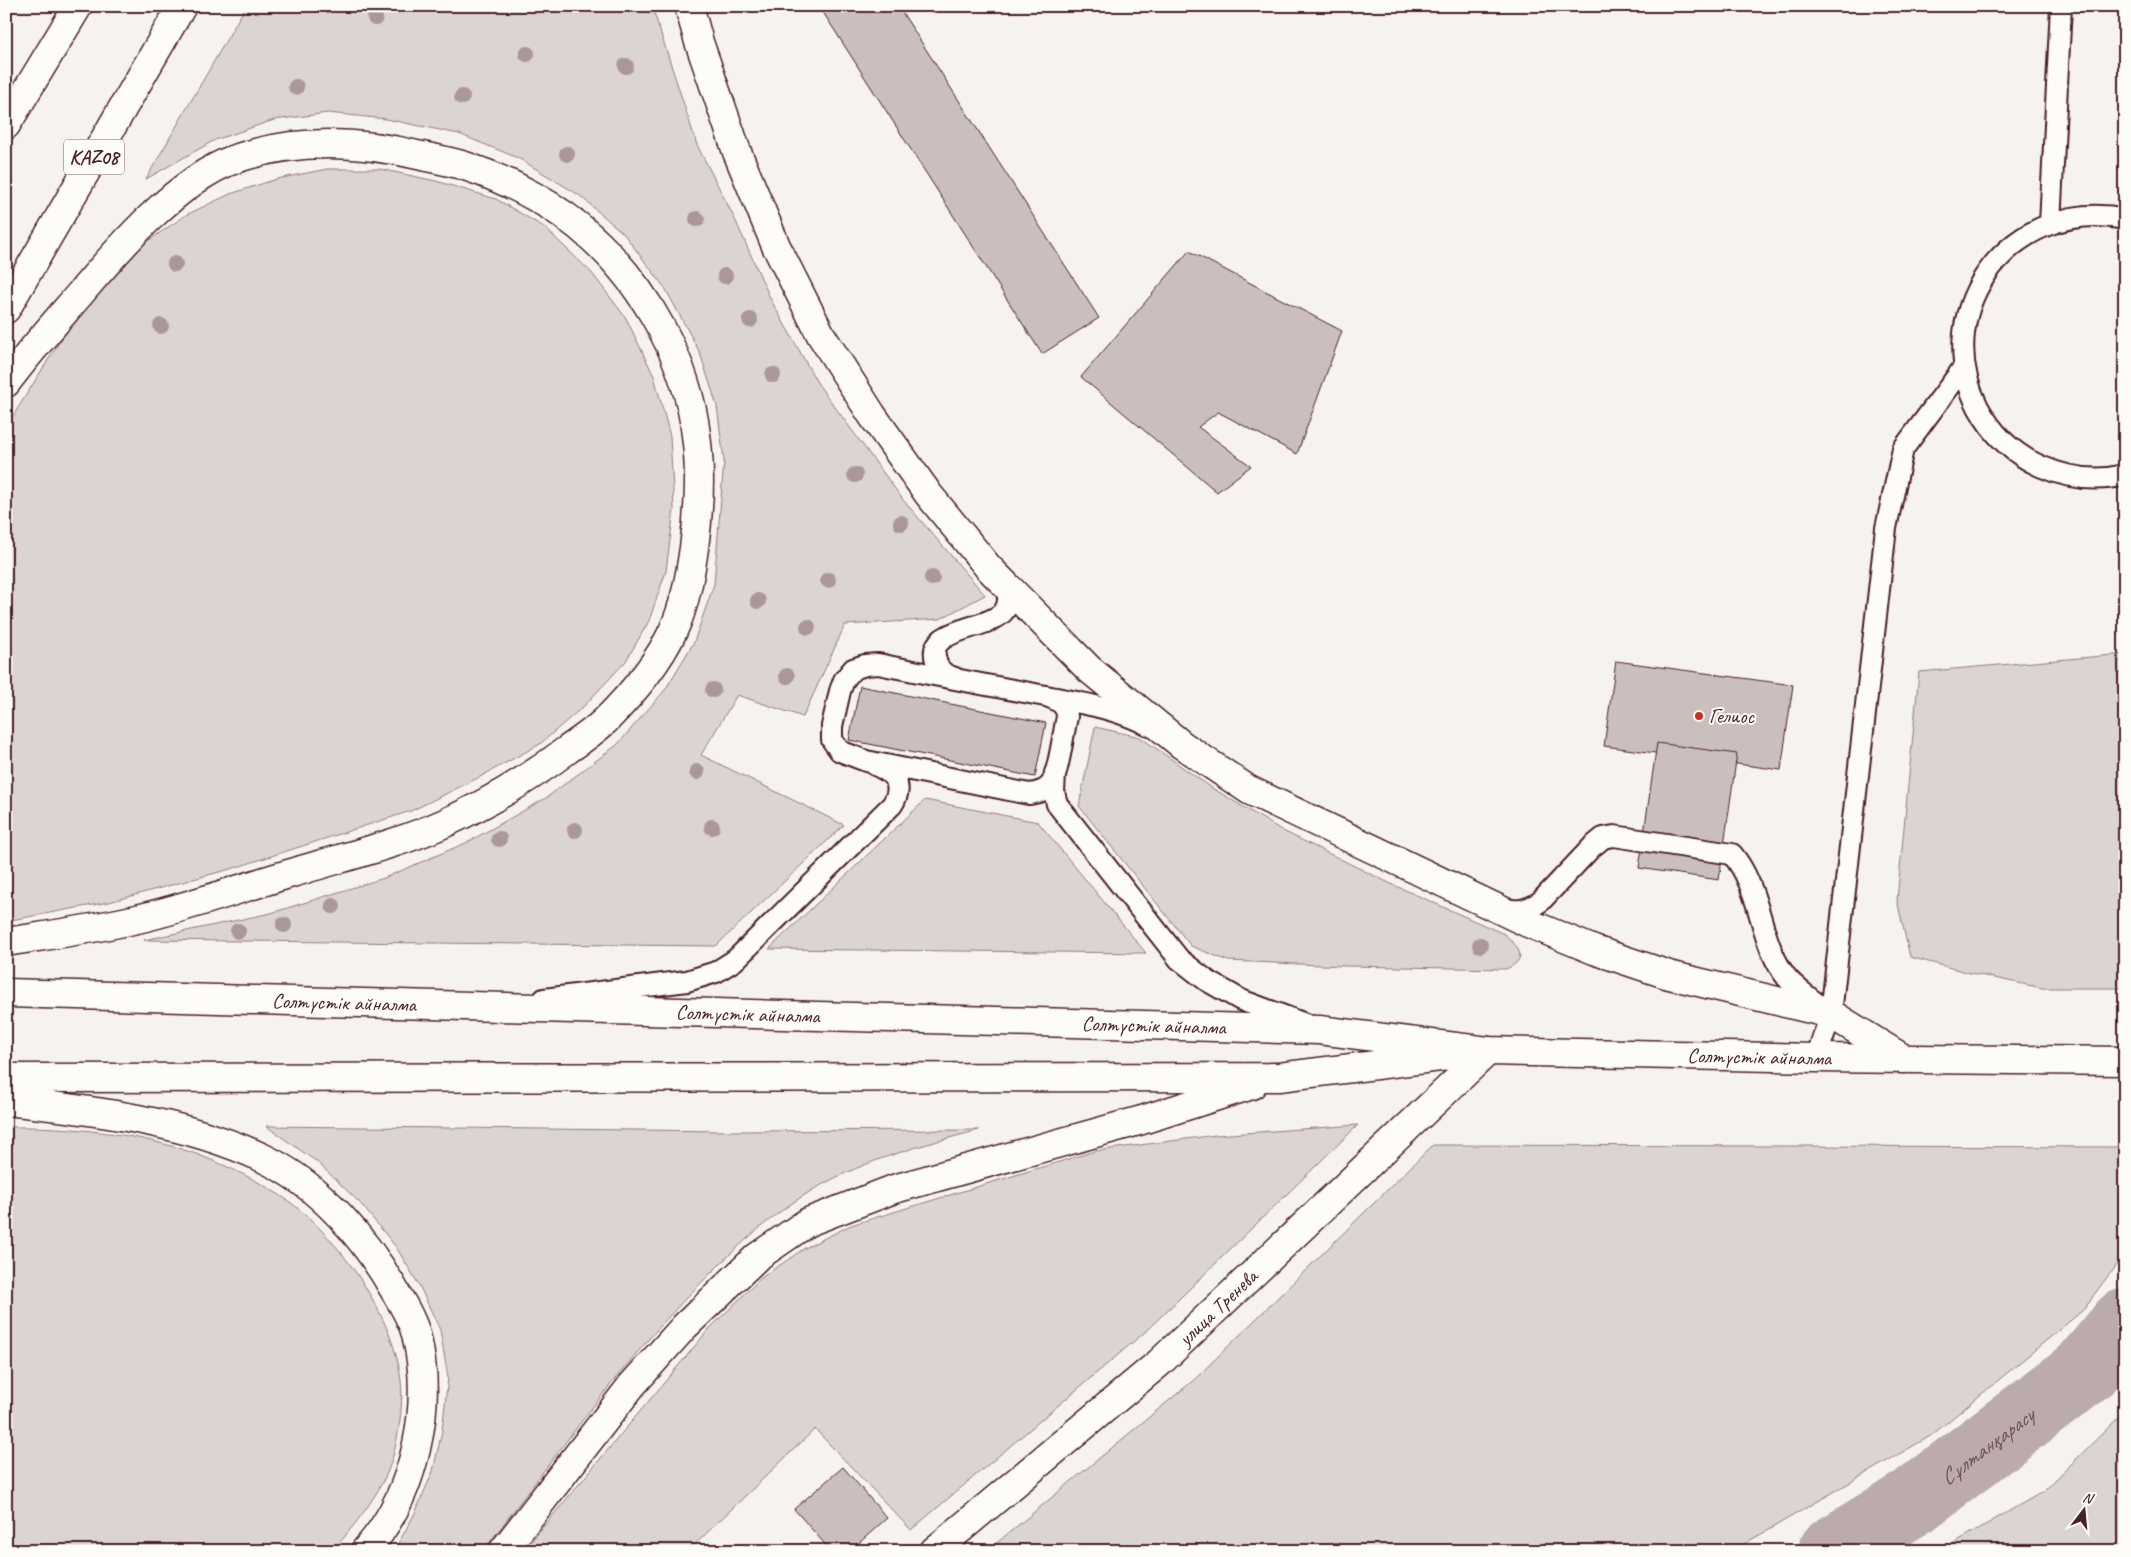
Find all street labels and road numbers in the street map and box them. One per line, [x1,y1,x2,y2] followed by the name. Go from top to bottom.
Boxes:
[64,140,124,174] road number: KAZ08
[272,987,418,1018] street label: Солтүстік айналма
[675,999,822,1029] street label: Солтүстік айналма
[1081,1010,1227,1040] street label: Солтүстік айналма
[1687,1042,1833,1071] street label: Солтүстік айналма
[1171,1262,1265,1353] street label: улица Тренева

